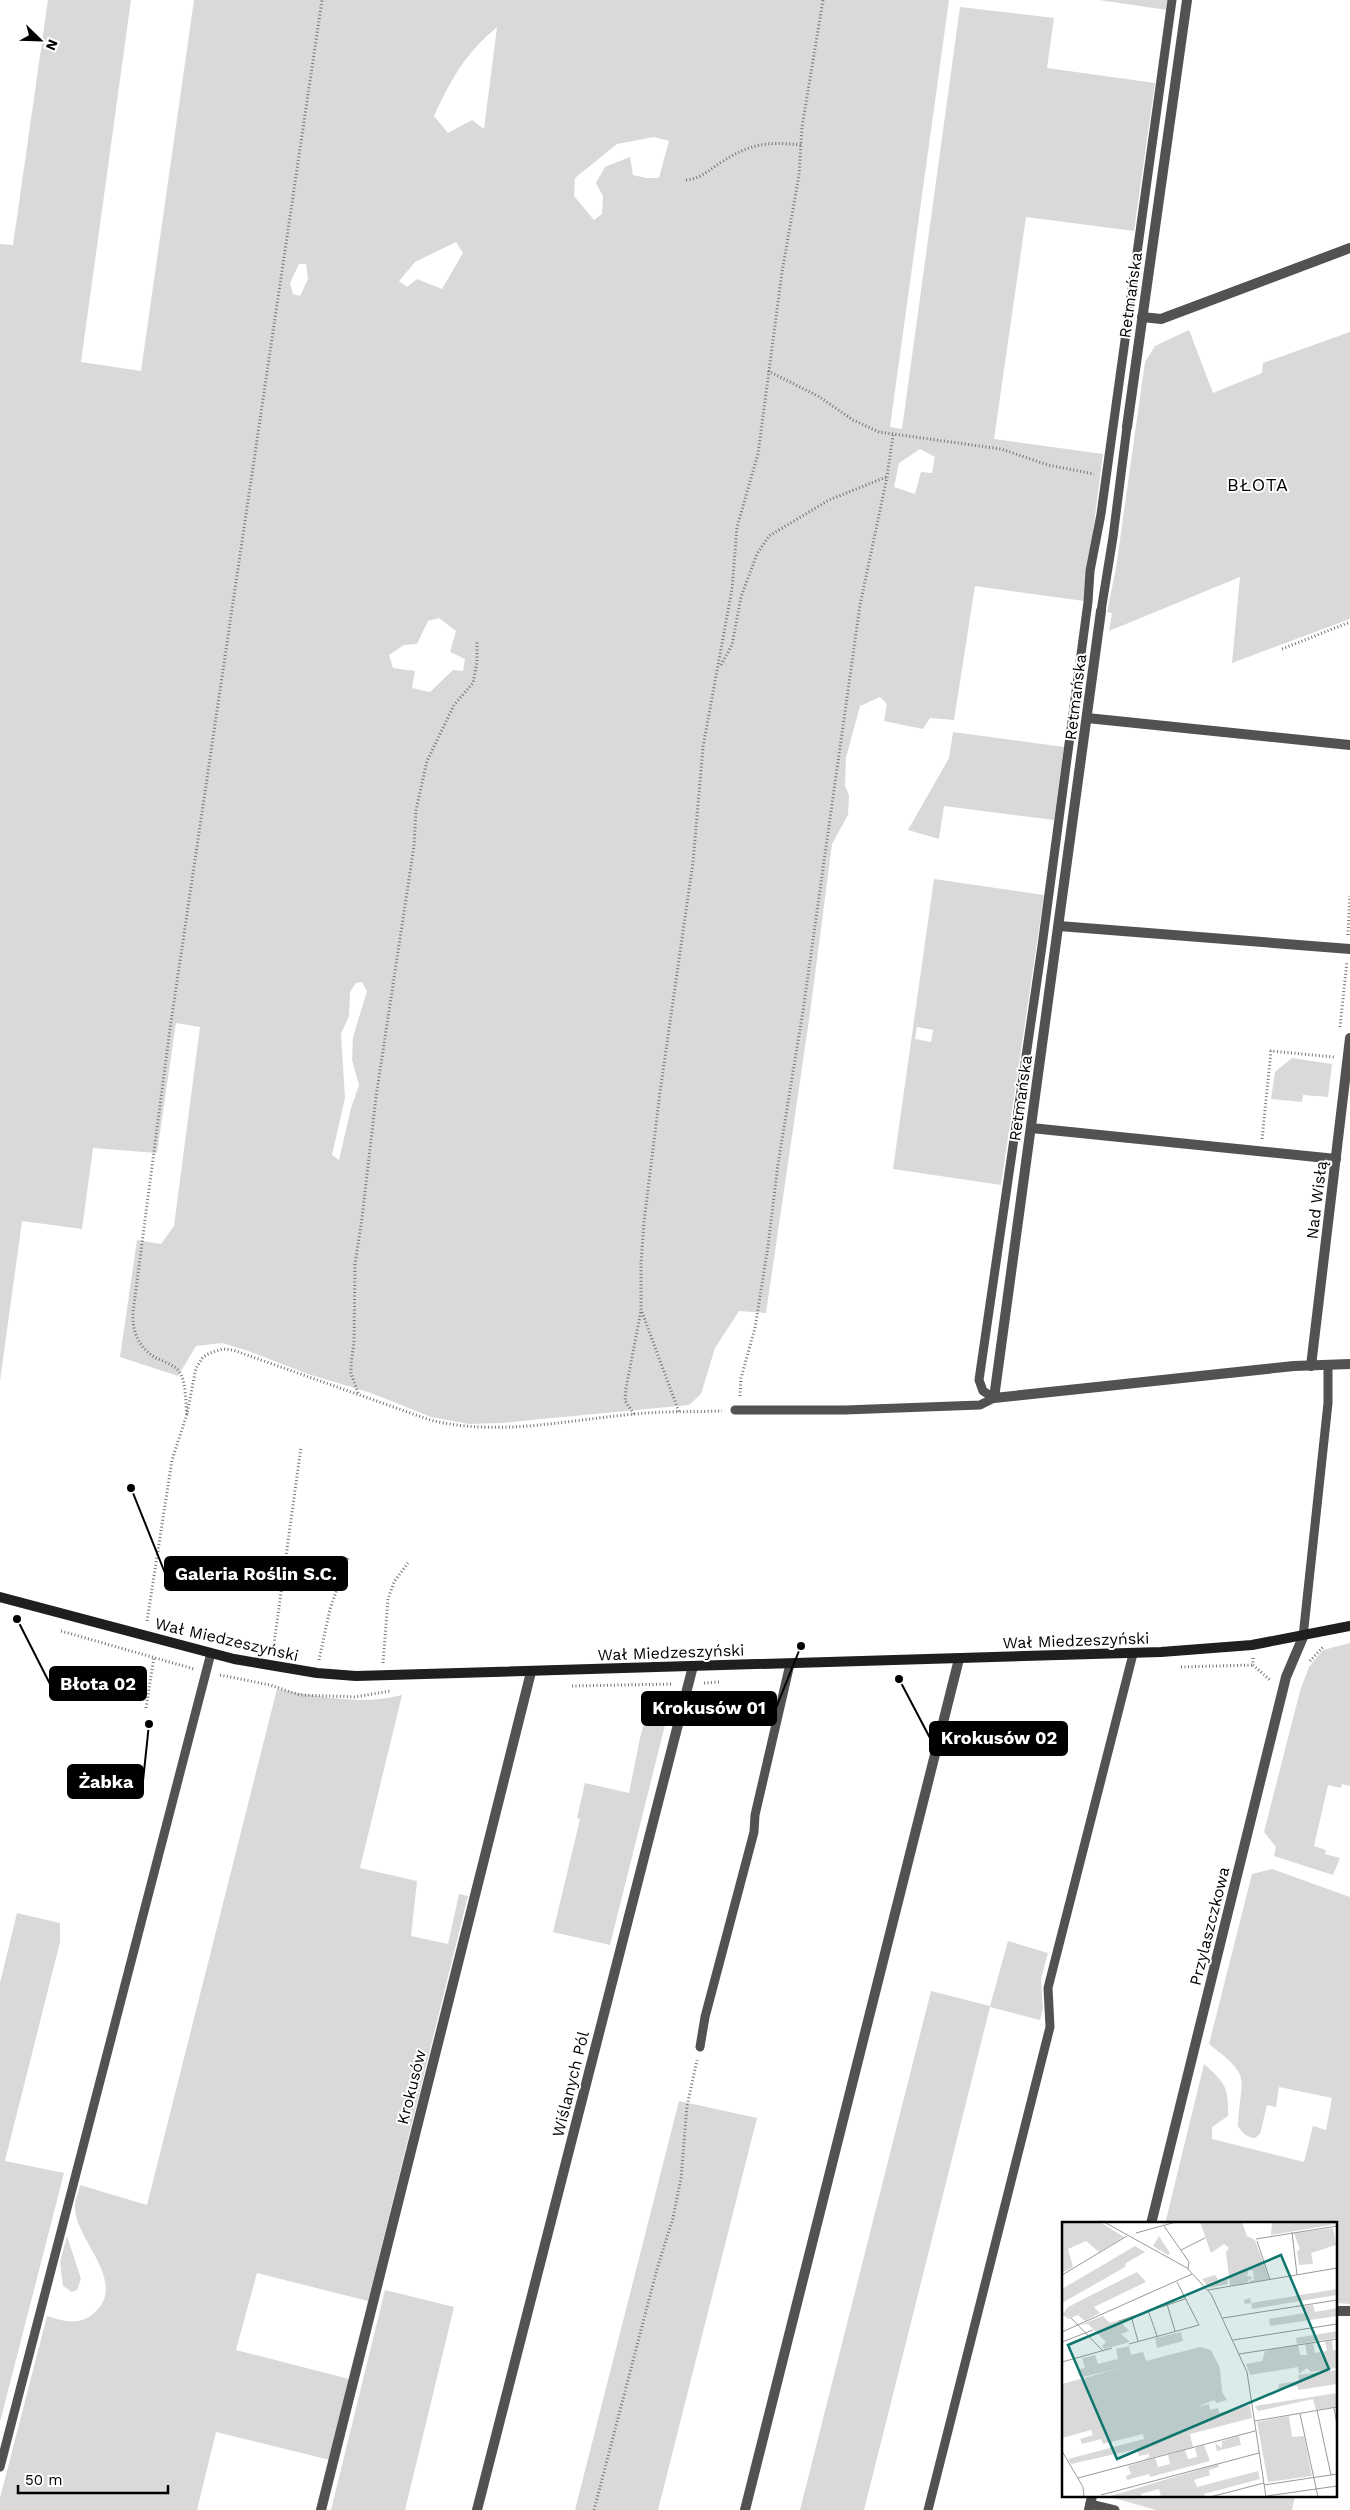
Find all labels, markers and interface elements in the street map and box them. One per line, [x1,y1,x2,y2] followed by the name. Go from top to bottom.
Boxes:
[15,15,65,65] north arrow
[43,37,61,53] text: N
[1115,251,1146,339] street label: Retmańska
[1227,474,1289,495] district label: BŁOTA
[1061,653,1090,741] street label: Retmańska
[1005,1054,1036,1142] street label: Retmańska
[1302,1160,1331,1240] street label: Nad Wisłą
[165,1557,347,1590] callout: Galeria Roślin S.C.
[175,1563,337,1584] text: Galeria Roślin S.C.
[153,1614,301,1665] street label: Wał Miedzeszyński
[1002,1628,1150,1653] street label: Wał Miedzeszyński
[597,1640,745,1665] street label: Wał Miedzeszyński
[50,1667,146,1700] callout: Błota 02
[60,1673,136,1694] text: Błota 02
[642,1692,776,1725] callout: Krokusów 01
[652,1697,766,1718] text: Krokusów 01
[930,1722,1067,1755] callout: Krokusów 02
[941,1727,1057,1748] text: Krokusów 02
[68,1765,143,1798] callout: Żabka
[79,1771,134,1792] text: Żabka
[1186,1865,1233,1988] street label: Przylaszczkowa
[548,2029,593,2139] street label: Wiślanych Pól
[393,2048,430,2127] street label: Krokusów
[1062,2222,1338,2498] inset map
[18,2462,168,2494] scale bar
[25,2471,62,2489] text: 50 m

